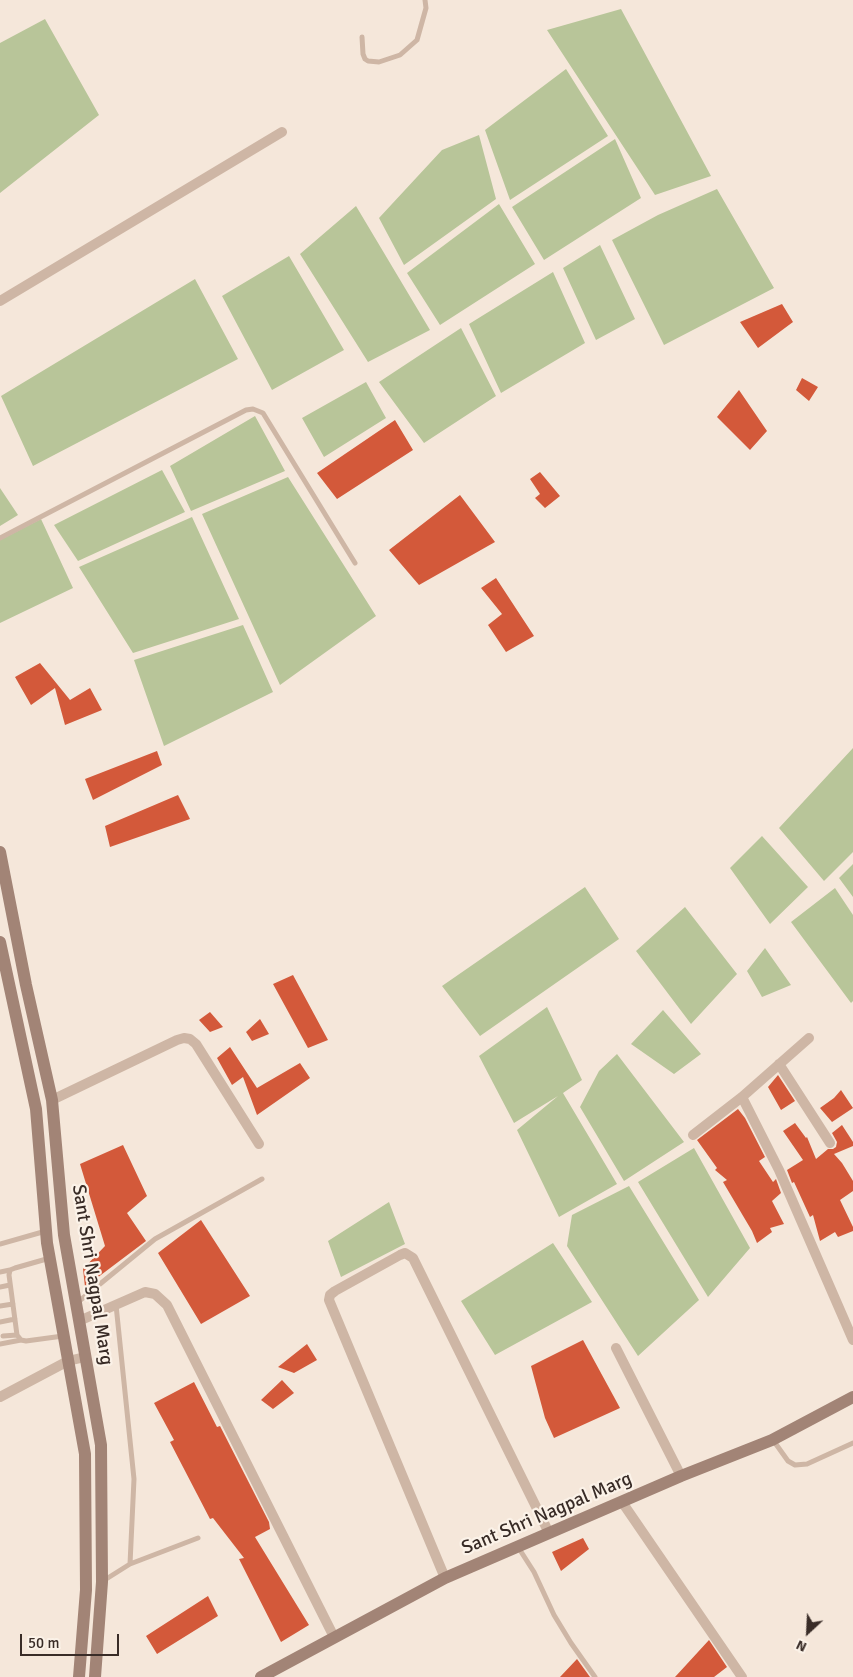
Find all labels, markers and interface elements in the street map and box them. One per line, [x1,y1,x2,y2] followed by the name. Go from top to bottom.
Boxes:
[66,1183,118,1367] street label: Sant Shri Nagpal Marg
[458,1468,636,1560] street label: Sant Shri Nagpal Marg
[783,1607,833,1657] north arrow
[22,1624,121,1656] scale bar
[28,1634,59,1652] text: 50 m
[793,1636,809,1656] text: N

